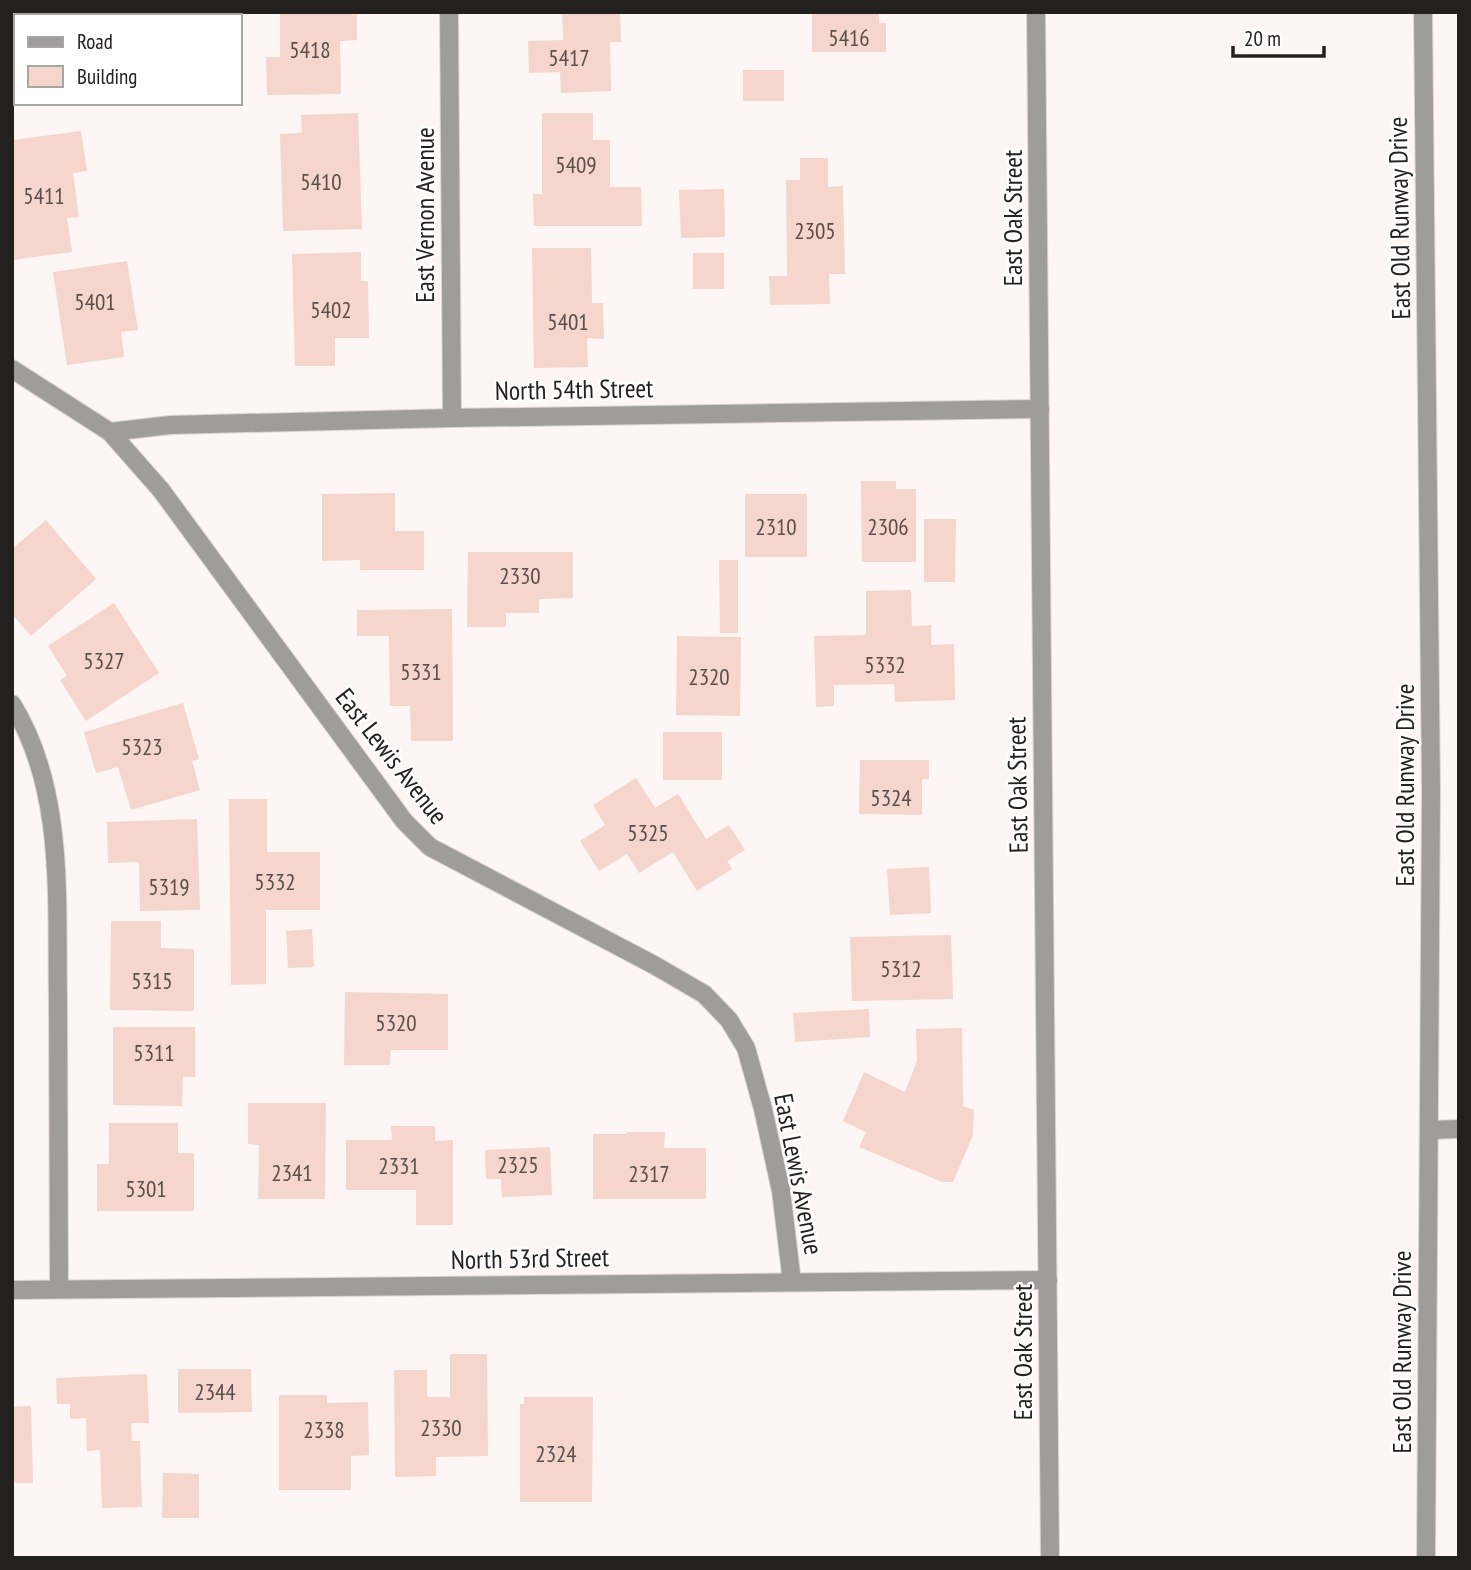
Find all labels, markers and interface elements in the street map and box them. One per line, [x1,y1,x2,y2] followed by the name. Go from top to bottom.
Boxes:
[14,14,242,105] legend
[1233,14,1324,58] scale bar
[828,23,870,52] house number: 5416
[1244,25,1281,52] text: 20 m
[77,28,113,55] text: Road
[289,35,331,64] house number: 5418
[548,43,590,72] house number: 5417
[77,63,137,90] text: Building
[1381,116,1417,320] street label: East Old Runway Drive
[408,127,441,303] street label: East Vernon Avenue
[555,150,597,179] house number: 5409
[996,150,1029,286] street label: East Oak Street
[300,167,342,196] house number: 5410
[23,181,65,210] house number: 5411
[794,216,836,245] house number: 2305
[74,287,116,316] house number: 5401
[310,295,352,324] house number: 5402
[547,307,589,336] house number: 5401
[495,371,653,407] street label: North 54th Street
[755,512,797,541] house number: 2310
[867,512,909,541] house number: 2306
[499,561,541,590] house number: 2330
[83,646,125,675] house number: 5327
[864,650,906,679] house number: 5332
[400,657,442,686] house number: 5331
[688,662,730,691] house number: 2320
[329,681,455,831] street label: East Lewis Avenue
[1388,684,1421,886] street label: East Old Runway Drive
[999,716,1035,854] street label: East Oak Street
[121,732,163,761] house number: 5323
[870,783,912,812] house number: 5324
[627,818,669,847] house number: 5325
[254,867,296,896] house number: 5332
[148,872,190,901] house number: 5319
[880,954,922,983] house number: 5312
[131,966,173,995] house number: 5315
[375,1008,417,1037] house number: 5320
[133,1038,175,1067] house number: 5311
[767,1091,831,1257] street label: East Lewis Avenue
[497,1150,539,1179] house number: 2325
[378,1151,420,1180] house number: 2331
[271,1158,313,1187] house number: 2341
[628,1159,670,1188] house number: 2317
[125,1174,167,1203] house number: 5301
[451,1240,609,1276] street label: North 53rd Street
[1385,1251,1418,1453] street label: East Old Runway Drive
[1006,1284,1039,1420] street label: East Oak Street
[194,1377,236,1406] house number: 2344
[420,1413,462,1442] house number: 2330
[303,1415,345,1444] house number: 2338
[535,1439,577,1468] house number: 2324

